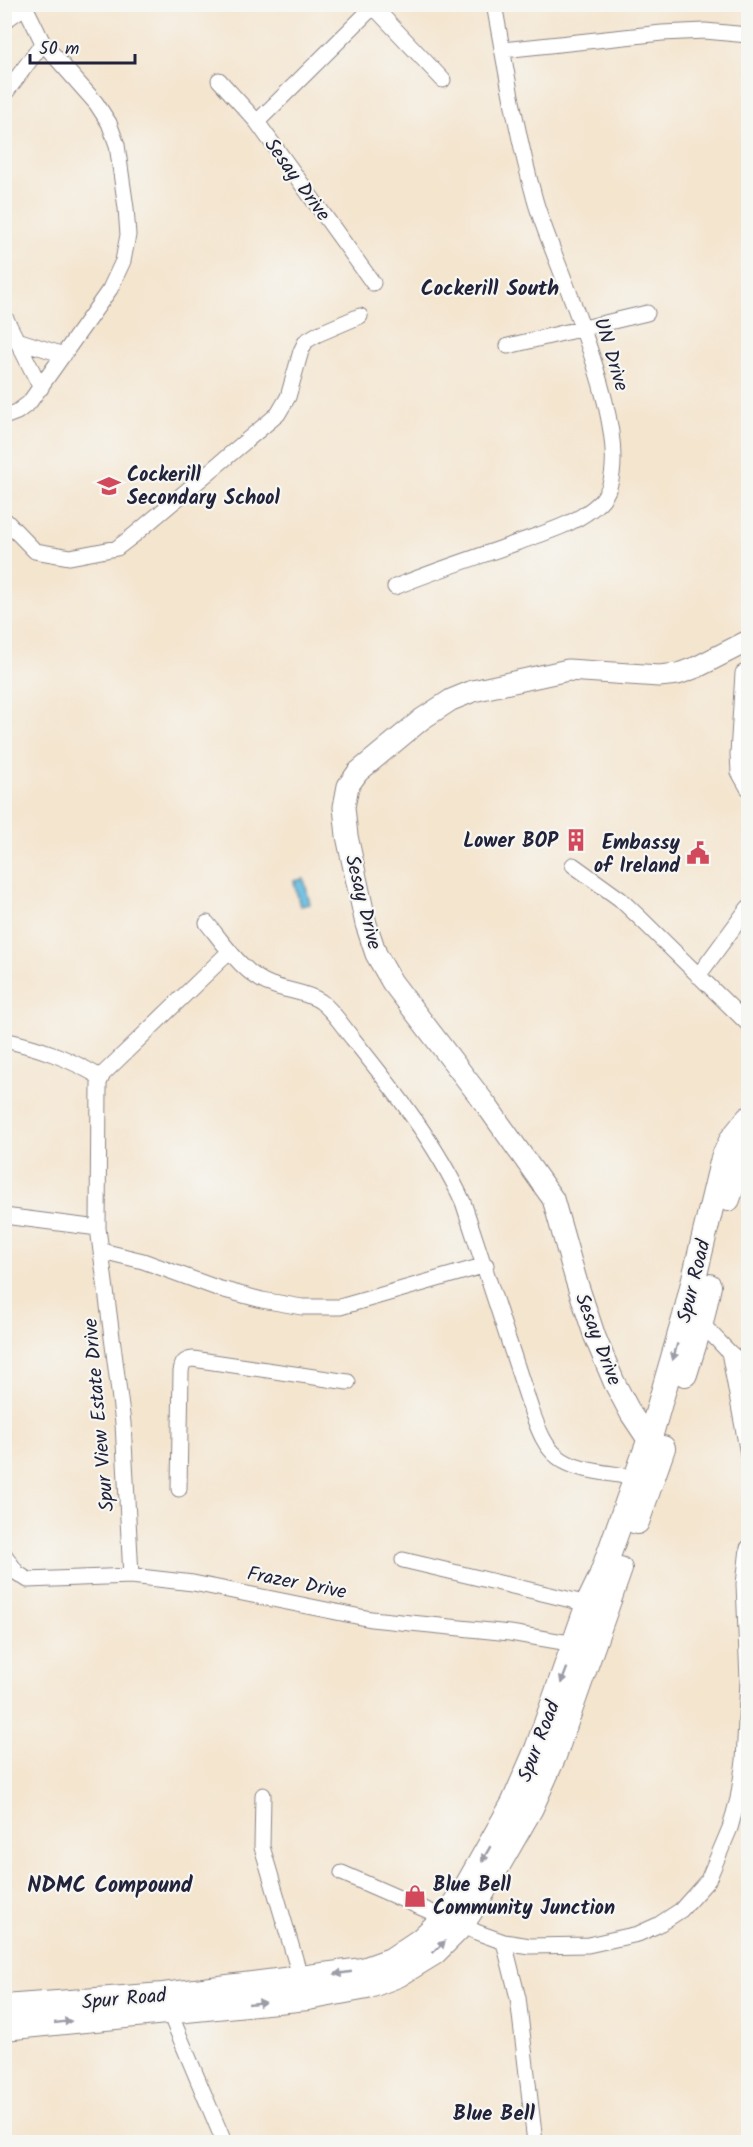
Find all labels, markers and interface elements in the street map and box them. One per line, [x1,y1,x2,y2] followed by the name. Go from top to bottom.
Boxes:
[30,27,135,65] scale bar
[39,35,79,64] text: 50 m
[255,132,338,229] street label: Sesay Drive
[421,273,559,306] district label: Cockerill South
[584,314,636,395] street label: UN Drive
[127,460,280,515] place label: Cockerill Secondary School
[96,473,122,499] school or university icon: Cockerill Secondary School
[463,826,559,858] place label: Lower BOP
[563,827,589,853] building icon: Lower BOP
[594,828,681,883] place label: Embassy of Ireland
[685,840,711,866] public building icon: Embassy of Ireland
[335,852,389,953] street label: Sesay Drive
[669,1236,721,1326] street label: Spur Road
[565,1289,629,1391] street label: Sesay Drive
[76,1317,124,1513] street label: Spur View Estate Drive
[670,1344,679,1362] one-way arrow
[244,1559,349,1609] street label: Frazer Drive
[558,1667,568,1685] one-way arrow
[510,1696,570,1787] street label: Spur Road
[480,1846,491,1862] one-way arrow
[27,1869,194,1904] district label: NDMC Compound
[433,1870,615,1925] place label: Blue Bell Community Junction
[402,1883,428,1909] shop icon: Blue Bell Community Junction
[432,1940,446,1954] one-way arrow
[333,1969,352,1978] one-way arrow
[81,1980,169,2020] street label: Spur Road
[247,1998,266,2008] one-way arrow
[53,2017,72,2027] one-way arrow
[453,2098,535,2131] district label: Blue Bell

